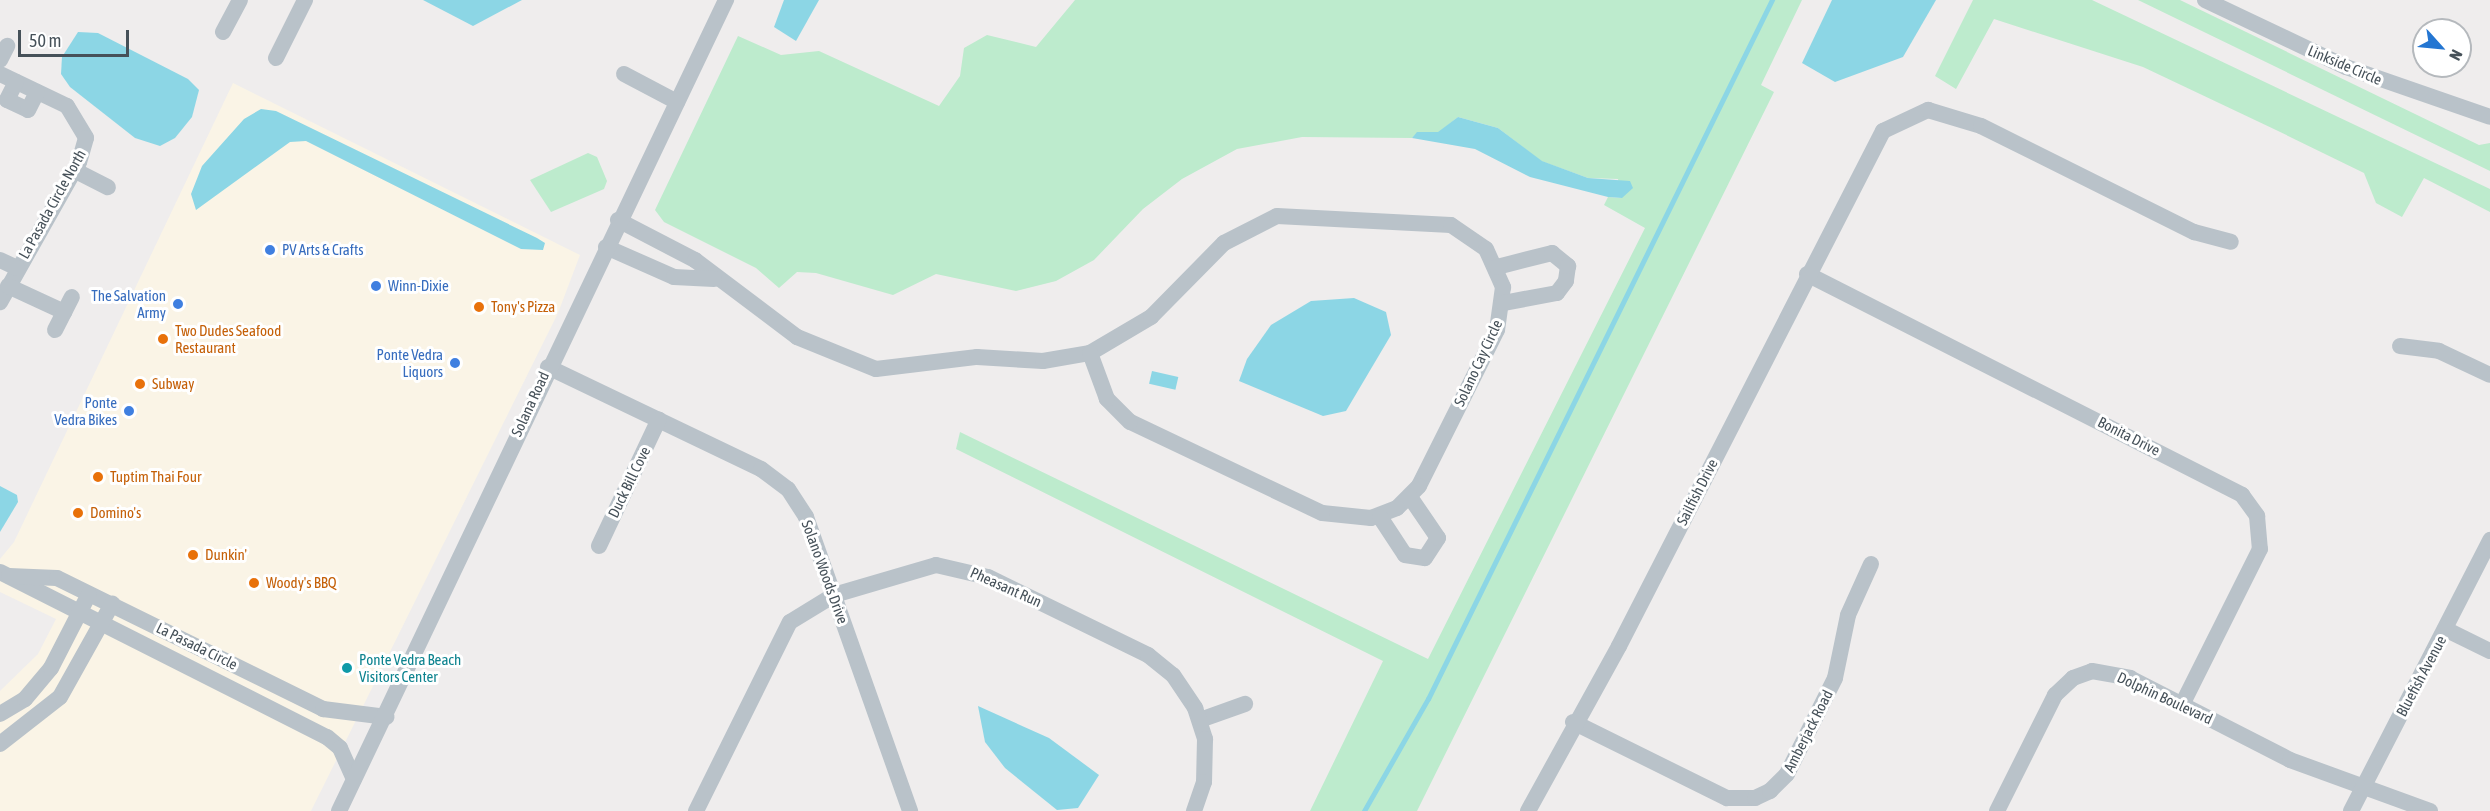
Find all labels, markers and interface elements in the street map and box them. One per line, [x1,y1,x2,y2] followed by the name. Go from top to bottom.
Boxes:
[21,18,132,56] scale bar
[2412,18,2472,78] north arrow
[29,30,61,51] text: 50 m
[2305,41,2385,89] street label: Linkside Circle
[2446,47,2466,64] text: N
[15,146,89,262] street label: La Pasada Circle North
[282,241,364,259] place label: PV Arts & Crafts
[263,243,277,257] marker: PV Arts & Crafts
[388,277,449,295] place label: Winn-Dixie
[369,279,383,293] marker: Winn-Dixie
[91,286,166,321] place label: The Salvation Army
[171,297,185,311] marker: The Salvation Army
[491,298,555,316] place label: Tony's Pizza
[472,300,486,314] marker: Tony's Pizza
[1450,317,1506,409] street label: Solano Cay Circle
[175,321,281,356] place label: Two Dudes Seafood Restaurant
[156,332,170,346] marker: Two Dudes Seafood Restaurant
[377,345,443,380] place label: Ponte Vedra Liquors
[448,356,462,370] marker: Ponte Vedra Liquors
[507,369,553,439] street label: Solana Road
[152,375,194,393] place label: Subway
[133,377,147,391] marker: Subway
[54,393,117,428] place label: Ponte Vedra Bikes
[122,404,136,418] marker: Ponte Vedra Bikes
[2095,413,2163,459] street label: Bonita Drive
[604,443,654,521] street label: Duck Bill Cove
[1673,456,1721,528] street label: Sailfish Drive
[110,468,201,486] place label: Tuptim Thai Four
[91,470,105,484] marker: Tuptim Thai Four
[90,504,141,522] place label: Domino's
[71,506,85,520] marker: Domino's
[798,518,852,626] street label: Solano Woods Drive
[205,546,247,564] place label: Dunkin'
[186,548,200,562] marker: Dunkin'
[967,563,1045,611] street label: Pheasant Run
[266,574,337,592] place label: Woody's BBQ
[247,576,261,590] marker: Woody's BBQ
[153,619,241,673] street label: La Pasada Circle
[2392,633,2450,719] street label: Bluefish Avenue
[359,650,461,685] place label: Ponte Vedra Beach Visitors Center
[340,661,354,675] marker: Ponte Vedra Beach Visitors Center
[2115,668,2215,728] street label: Dolphin Boulevard
[1780,687,1836,775] street label: Amberjack Road

